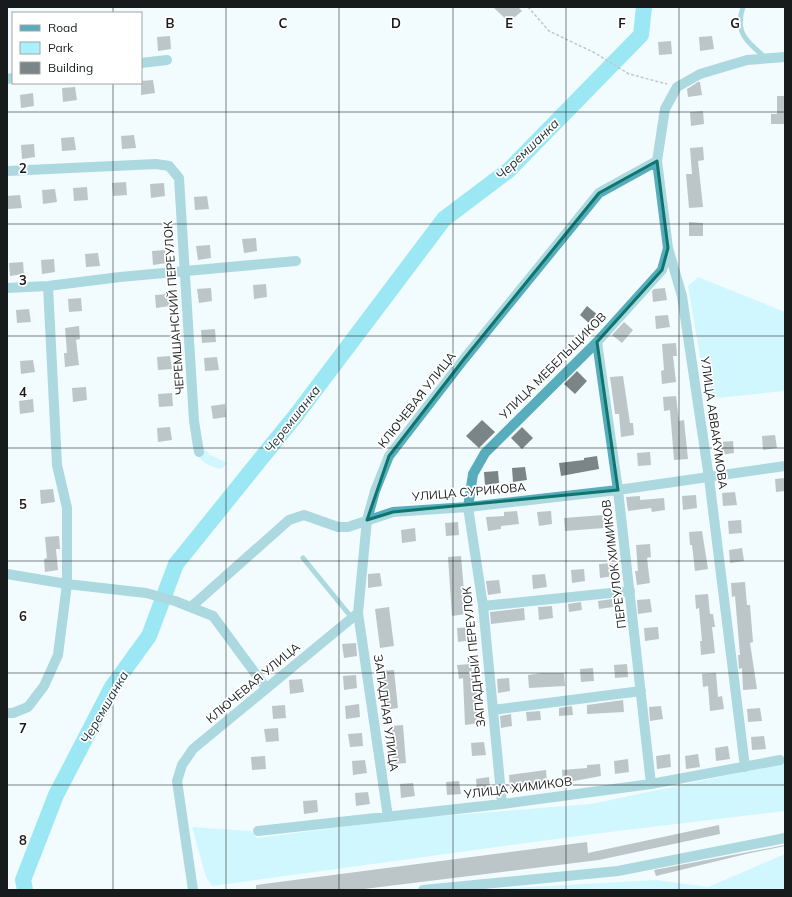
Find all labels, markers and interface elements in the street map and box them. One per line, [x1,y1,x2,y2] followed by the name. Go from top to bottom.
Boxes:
[12,12,142,84] legend
[166,15,175,31] text: B
[279,15,288,31] text: C
[391,15,401,31] text: D
[505,15,513,31] text: E
[618,15,626,31] text: F
[730,15,740,31] text: G
[48,20,77,35] text: Road
[48,40,74,55] text: Park
[48,60,93,75] text: Building
[492,115,562,183] water label: Черемшанка
[19,160,27,176] text: 2
[160,221,187,395] street label: ЧЕРЕМШАНСКИЙ ПЕРЕУЛОК
[19,272,27,288] text: 3
[495,309,609,423] street label: УЛИЦА МЕБЕЛЬЩИКОВ
[374,349,459,451] street label: КЛЮЧЕВАЯ УЛИЦА
[698,355,731,490] street label: УЛИЦА АВВАКУМОВА
[261,382,323,456] water label: Черемшанка
[19,384,27,400] text: 4
[410,479,527,504] street label: УЛИЦА СУРИКОВА
[19,496,27,512] text: 5
[598,499,629,629] street label: ПЕРЕУЛОК ХИМИКОВ
[459,586,488,728] street label: ЗАПАДНЫЙ ПЕРЕУЛОК
[19,608,27,624] text: 6
[203,639,303,726] street label: КЛЮЧЕВАЯ УЛИЦА
[371,653,402,773] street label: ЗАПАДНАЯ УЛИЦА
[77,668,131,746] water label: Черемшанка
[19,720,27,736] text: 7
[462,773,573,802] street label: УЛИЦА ХИМИКОВ
[19,832,27,848] text: 8

